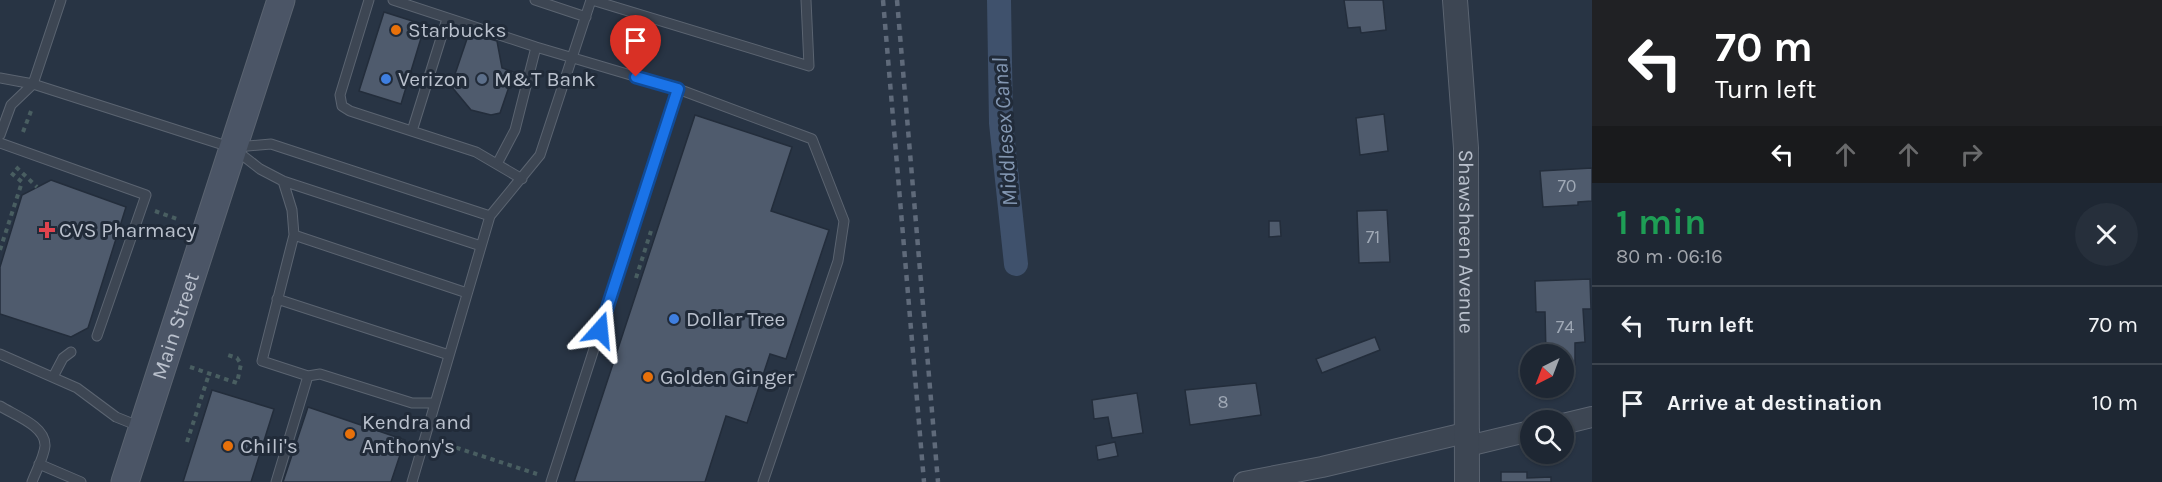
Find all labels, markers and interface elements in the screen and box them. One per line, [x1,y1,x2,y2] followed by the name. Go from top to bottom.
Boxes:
[610,15,661,77] pin
[408,18,507,42] place label: Starbucks
[1715,22,1813,72] text: 70 m
[389,23,403,37] marker: Starbucks
[619,24,652,57] icon: arrive
[1616,24,1694,102] icon: left
[987,57,1023,207] water label: Middlesex Canal
[398,67,468,91] place label: Verizon
[494,67,596,91] place label: M&T Bank
[379,72,393,86] marker: Verizon
[475,72,489,86] marker: M&T Bank
[1715,73,1816,105] text: Turn left
[1766,138,1799,171] icon: left
[1829,138,1862,171] icon: ahead
[1892,138,1925,171] icon: ahead
[1955,138,1988,171] icon: right
[1454,149,1479,334] street label: Shawsheen Avenue
[1557,175,1577,197] house number: 70
[1616,201,1706,243] text: 1 min
[2075,203,2138,266] button: close
[59,218,197,242] place label: CVS Pharmacy
[40,223,54,237] marker: CVS Pharmacy
[1366,226,1380,248] house number: 71
[1616,245,1723,268] text: 80 m · 06:16
[147,269,204,382] street label: Main Street
[568,298,632,362] position arrow
[686,307,785,331] place label: Dollar Tree
[1616,309,1649,342] icon: left
[667,312,681,326] marker: Dollar Tree
[1667,312,1754,338] text: Turn left
[2089,312,2138,338] text: 70 m
[1556,316,1574,338] house number: 74
[1520,344,1574,398] north arrow
[1520,344,1574,464] map controls
[660,365,795,389] place label: Golden Ginger
[641,370,655,384] marker: Golden Ginger
[1616,387,1649,420] icon: arrive
[1667,390,1882,416] text: Arrive at destination
[2092,390,2138,416] text: 10 m
[1217,391,1229,413] house number: 8
[362,410,471,458] place label: Kendra and Anthony's
[1520,410,1574,464] button: search
[343,427,357,441] marker: Kendra and Anthony's
[240,434,298,458] place label: Chili's
[221,439,235,453] marker: Chili's

